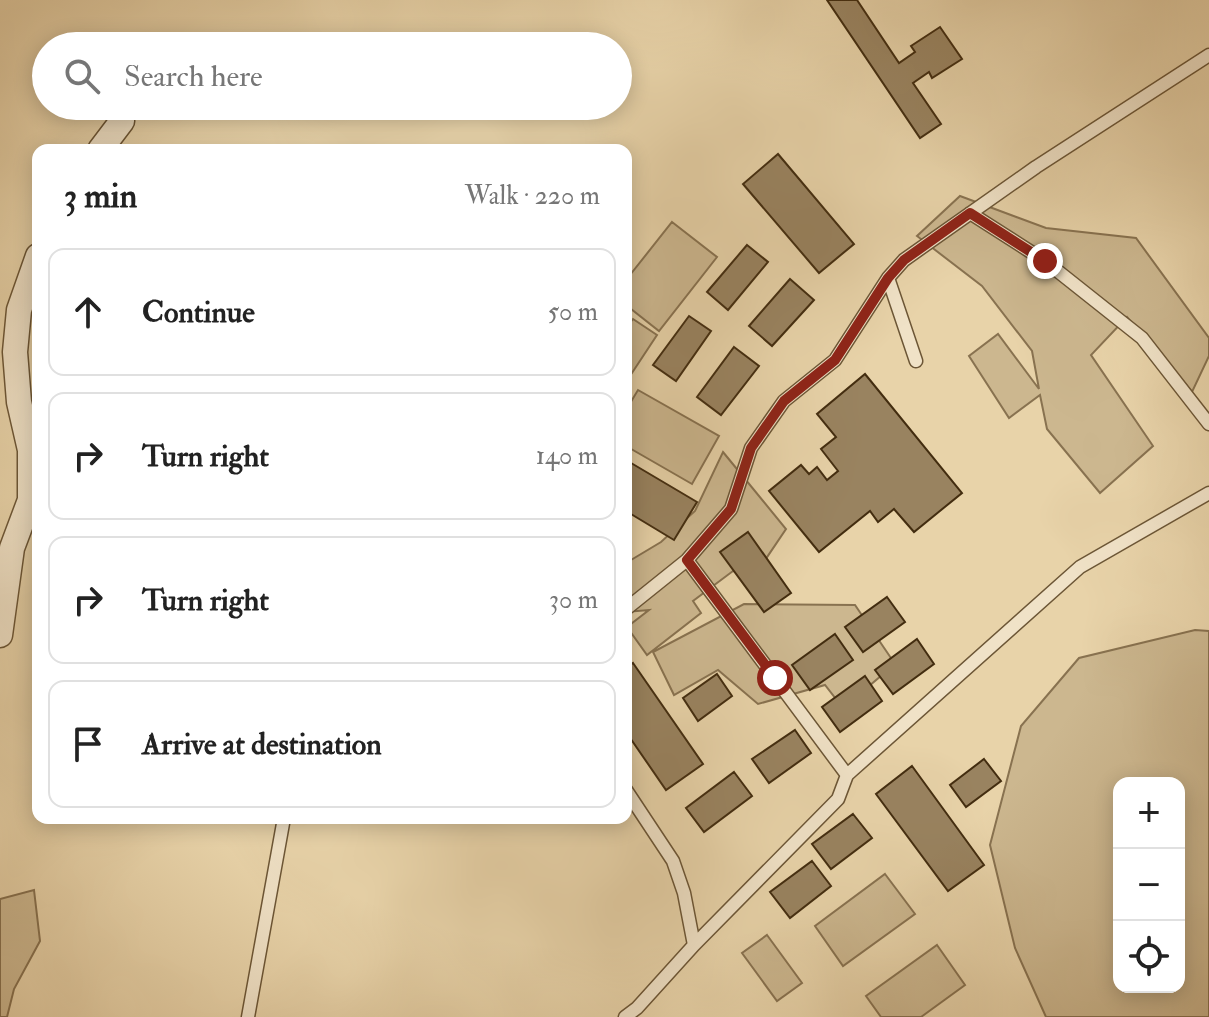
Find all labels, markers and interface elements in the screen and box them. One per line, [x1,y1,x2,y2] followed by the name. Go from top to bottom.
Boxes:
[32,32,632,120] search box
[60,54,104,98] icon: search
[124,58,263,95] text: Search here
[64,175,137,218] text: 3 min
[465,180,600,212] text: Walk · 220 m
[1027,243,1063,279] route end
[66,290,110,334] icon: ahead
[142,294,255,331] text: Continue
[548,296,598,328] text: 50 m
[66,434,110,478] icon: right
[142,438,269,475] text: Turn right
[536,440,598,472] text: 140 m
[66,578,110,622] icon: right
[142,582,269,619] text: Turn right
[549,584,598,616] text: 30 m
[757,660,793,696] route start
[66,722,110,766] icon: arrive
[142,726,382,763] text: Arrive at destination
[1113,777,1185,993] map controls
[1113,777,1185,849] button: +
[1113,849,1185,921] button: −
[1113,921,1185,993] button: locate

